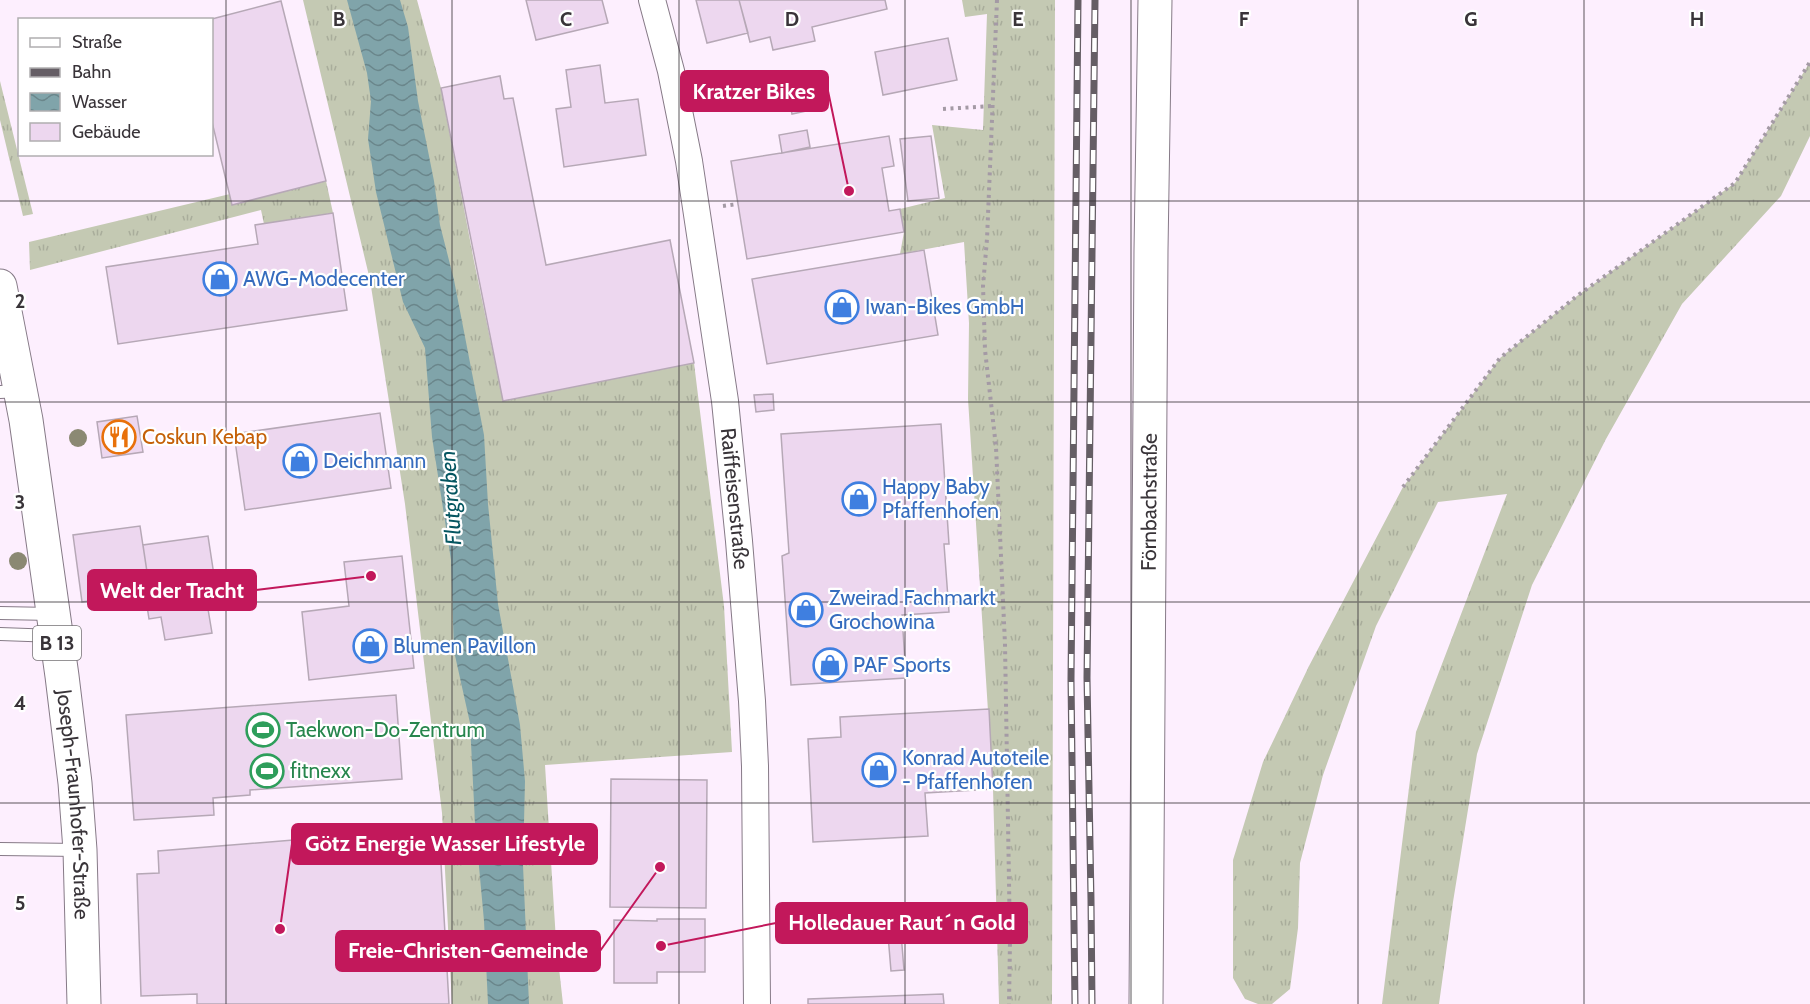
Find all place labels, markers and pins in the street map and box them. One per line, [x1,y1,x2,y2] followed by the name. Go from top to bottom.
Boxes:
[681,71,828,111] callout: Kratzer Bikes
[202,261,238,297] shop icon: AWG-Modecenter
[243,266,405,291] place label: AWG-Modecenter
[824,289,860,325] shop icon: Iwan-Bikes GmbH
[865,294,1025,319] place label: Iwan-Bikes GmbH
[101,419,137,455] restaurant icon: Coskun Kebap
[142,424,267,449] place label: Coskun Kebap
[282,443,318,479] shop icon: Deichmann
[323,448,426,473] place label: Deichmann
[882,474,999,523] place label: Happy Baby Pfaffenhofen
[841,481,877,517] shop icon: Happy Baby Pfaffenhofen
[88,570,256,610] callout: Welt der Tracht
[829,585,996,634] place label: Zweirad Fachmarkt Grochowina
[788,592,824,628] shop icon: Zweirad Fachmarkt Grochowina
[352,628,388,664] shop icon: Blumen Pavillon
[393,633,536,658] place label: Blumen Pavillon
[812,647,848,683] shop icon: PAF Sports
[853,652,951,677] place label: PAF Sports
[245,712,281,748] sports icon: Taekwon-Do-Zentrum
[286,717,485,742] place label: Taekwon-Do-Zentrum
[902,745,1050,794] place label: Konrad Autoteile - Pfaffenhofen
[861,752,897,788] shop icon: Konrad Autoteile - Pfaffenhofen
[249,753,285,789] sports icon: fitnexx
[290,758,351,783] place label: fitnexx
[292,824,597,864] callout: Götz Energie Wasser Lifestyle
[776,903,1027,943] callout: Holledauer Raut´n Gold
[336,931,600,971] callout: Freie-Christen-Gemeinde

